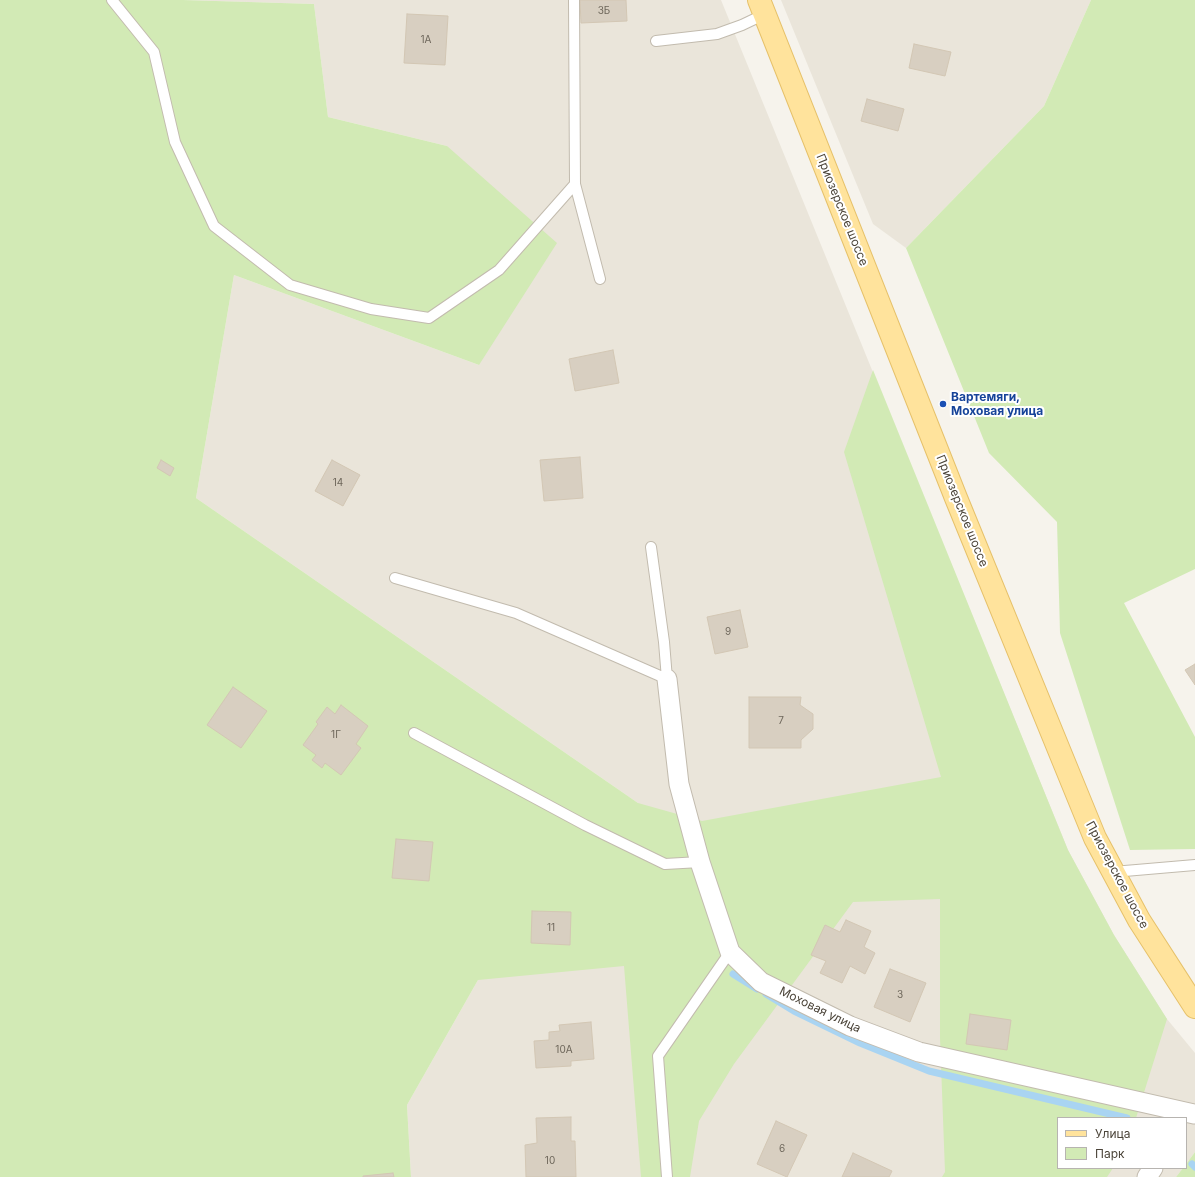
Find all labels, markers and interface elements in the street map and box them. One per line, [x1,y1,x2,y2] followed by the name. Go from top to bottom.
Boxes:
[598,5,610,17] house number: 3Б
[421,34,431,46] house number: 1А
[813,152,871,268] street label: Приозерское шоссе
[951,390,1043,418] place label: Вартемяги, Моховая улица
[938,399,948,409] marker: Вартемяги, Моховая улица
[933,453,991,569] street label: Приозерское шоссе
[333,477,343,489] house number: 14
[725,626,731,638] house number: 9
[778,715,784,727] house number: 7
[331,729,341,741] house number: 1Г
[1083,819,1151,931] street label: Приозерское шоссе
[547,922,555,934] house number: 11
[777,984,863,1036] street label: Моховая улица
[897,989,903,1001] house number: 3
[555,1044,573,1056] house number: 10А
[1057,1117,1187,1169] legend
[1095,1126,1130,1141] text: Улица
[779,1143,785,1155] house number: 6
[1095,1146,1125,1161] text: Парк
[545,1155,555,1167] house number: 10

